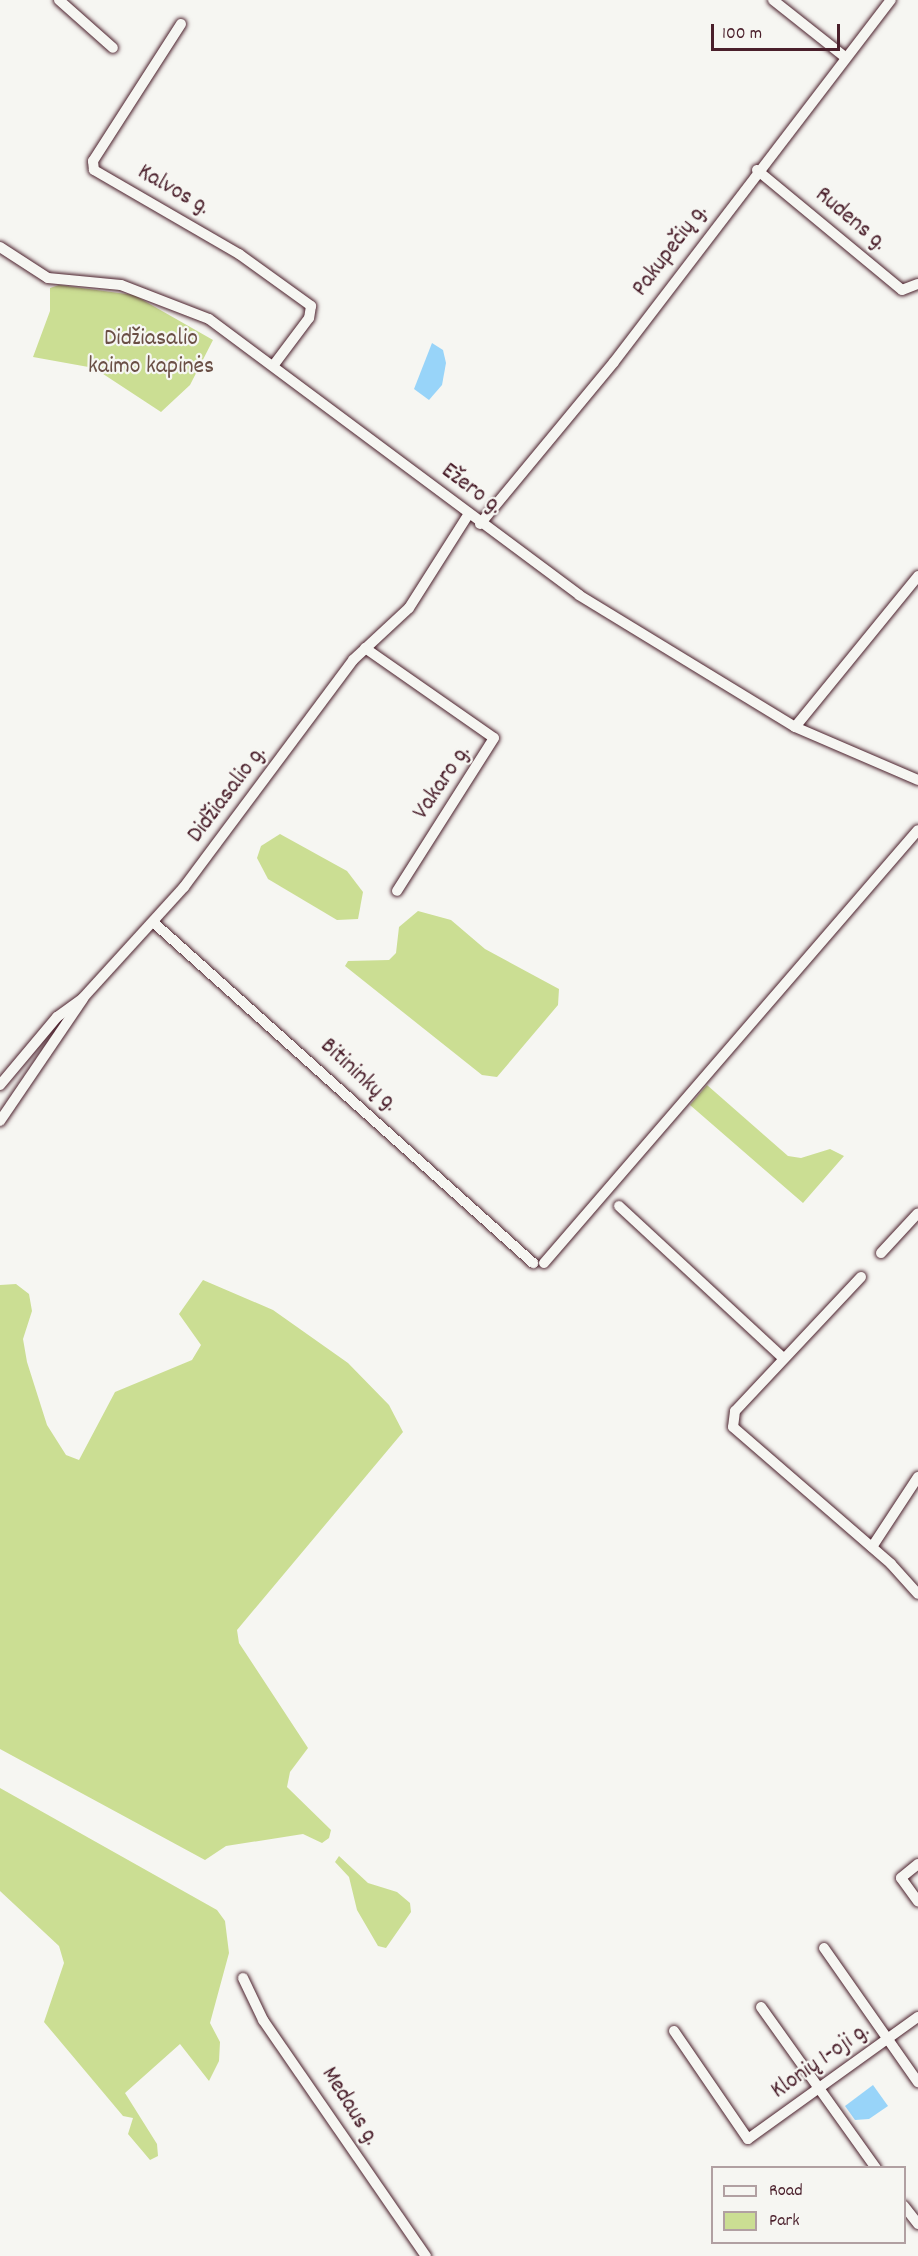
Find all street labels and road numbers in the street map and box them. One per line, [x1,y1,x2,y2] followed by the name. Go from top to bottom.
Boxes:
[132,159,214,223] street label: Kalvos g.
[808,182,892,258] street label: Rudens g.
[627,199,715,303] street label: Pakupečių g.
[435,458,507,522] street label: Ežero g.
[408,740,478,826] street label: Vakaro g.
[182,741,274,849] street label: Didžiasalio g.
[313,1033,403,1119] street label: Bitininkų g.
[766,2018,876,2106] street label: Klonių 1-oji g.
[314,2062,384,2152] street label: Medaus g.

